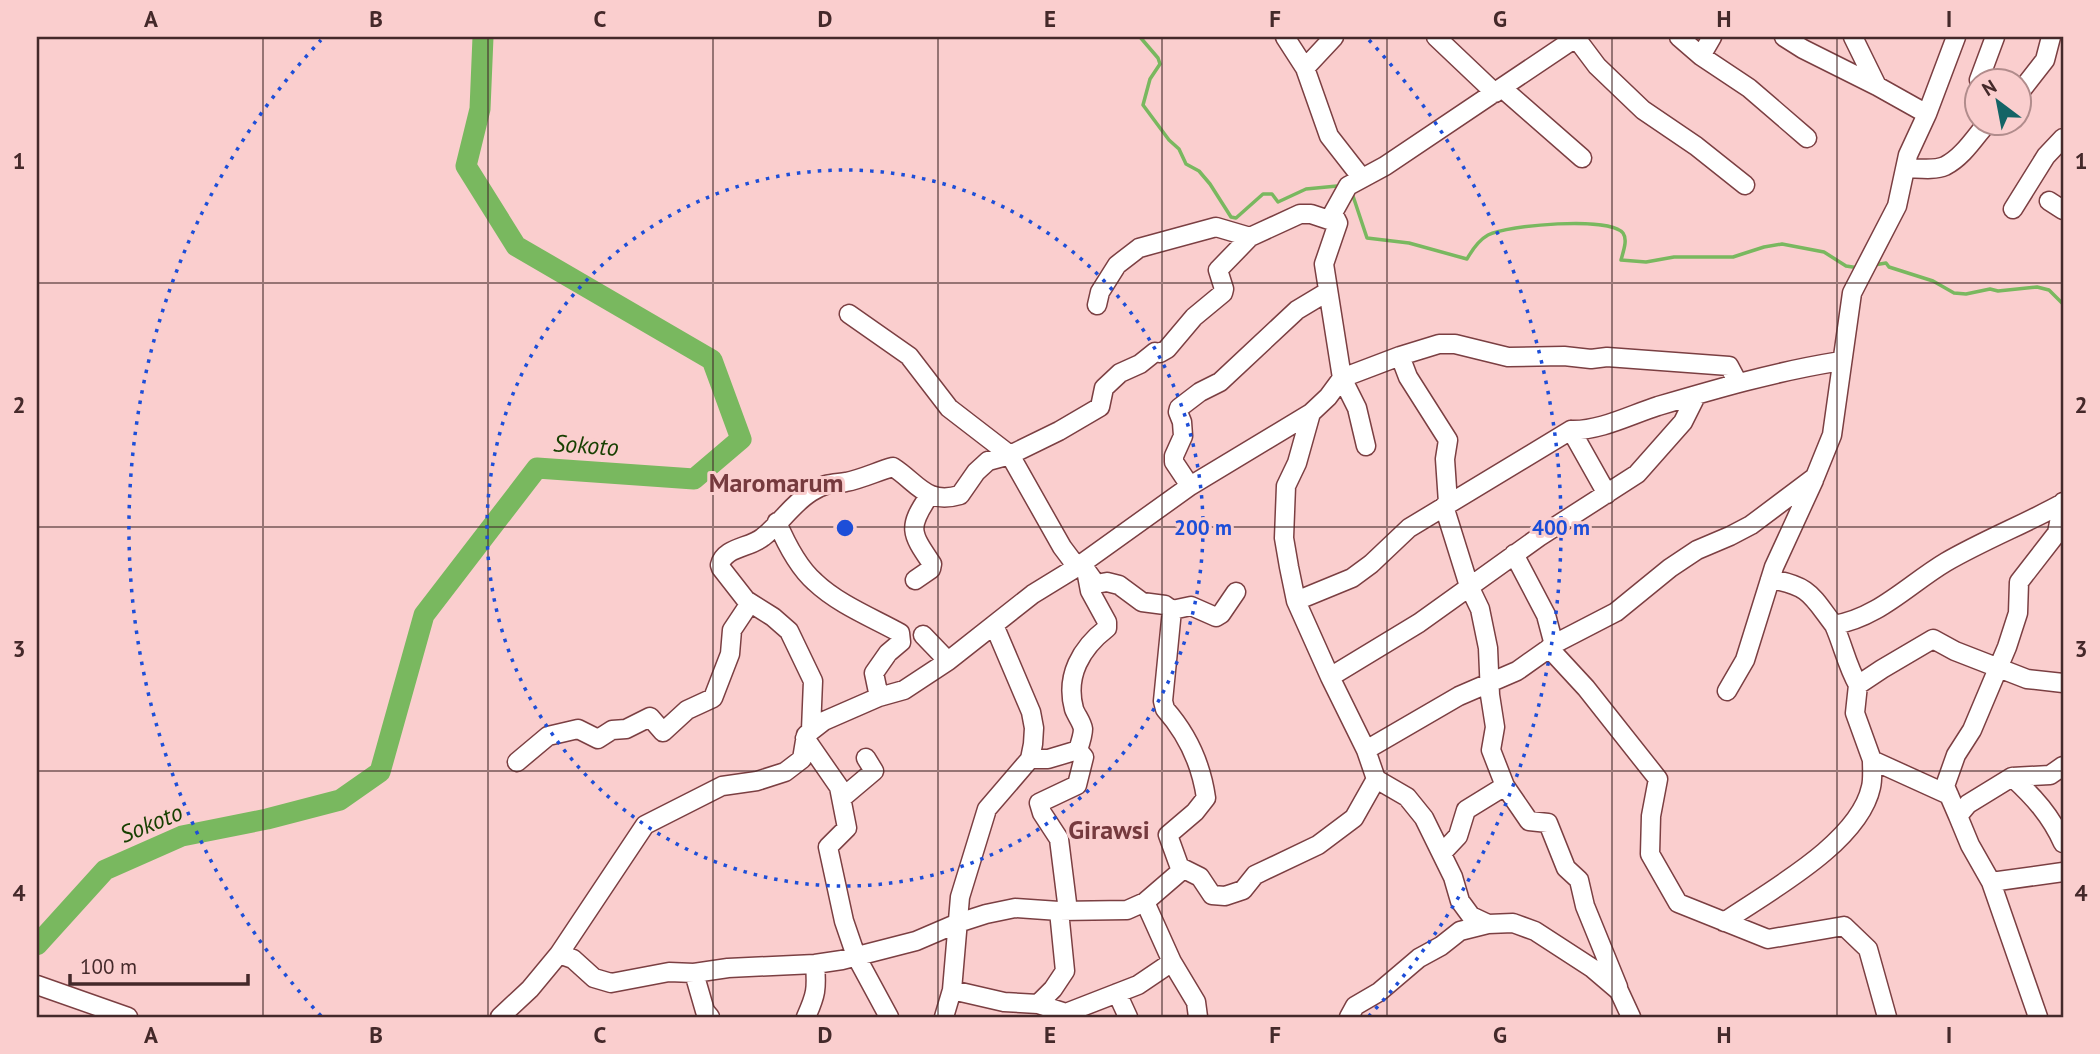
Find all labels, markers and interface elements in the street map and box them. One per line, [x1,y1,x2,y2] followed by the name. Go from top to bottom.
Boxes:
[144,4,158,33] text: A
[369,4,383,33] text: B
[594,4,607,33] text: C
[818,4,832,33] text: D
[1044,4,1056,33] text: E
[1269,4,1281,33] text: F
[1493,4,1507,33] text: G
[1717,4,1731,33] text: H
[1946,4,1952,33] text: I
[1964,66,2034,136] north arrow
[1977,74,2001,101] text: N
[12,146,26,175] text: 1
[2074,146,2088,175] text: 1
[12,390,26,419] text: 2
[2074,390,2088,419] text: 2
[552,427,620,463] water label: Sokoto
[709,466,843,499] district label: Maromarum
[1174,514,1232,541] text: 200 m
[1532,514,1590,541] text: 400 m
[833,516,857,540] centre of rings
[12,634,26,663] text: 3
[2074,634,2088,663] text: 3
[115,796,187,850] water label: Sokoto
[1068,813,1150,846] district label: Girawsi
[12,878,26,907] text: 4
[2074,878,2088,907] text: 4
[70,942,248,986] scale bar
[80,953,137,980] text: 100 m
[144,1020,158,1049] text: A
[369,1020,383,1049] text: B
[594,1020,607,1049] text: C
[818,1020,832,1049] text: D
[1044,1020,1056,1049] text: E
[1269,1020,1281,1049] text: F
[1493,1020,1507,1049] text: G
[1717,1020,1731,1049] text: H
[1946,1020,1952,1049] text: I

